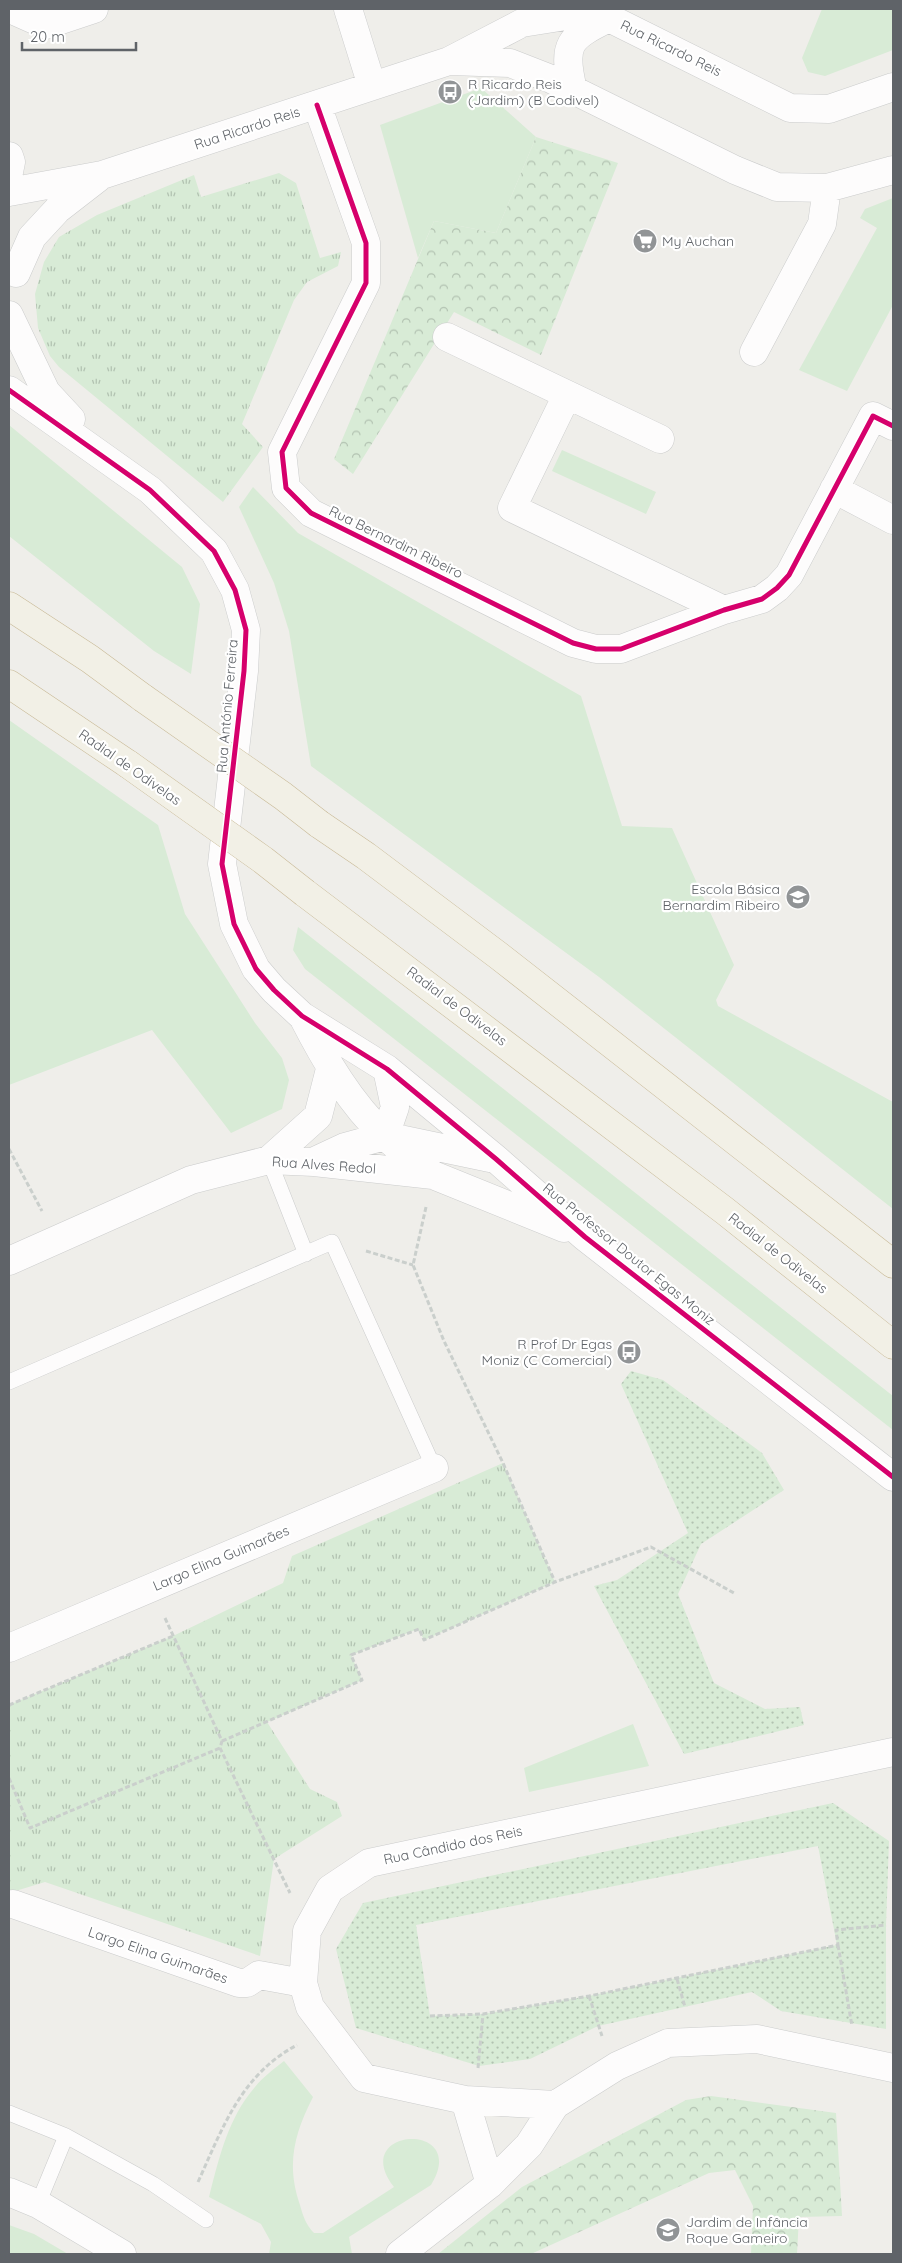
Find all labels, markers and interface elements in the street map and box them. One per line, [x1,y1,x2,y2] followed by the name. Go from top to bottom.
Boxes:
[618,16,724,80] street label: Rua Ricardo Reis
[22,20,136,52] scale bar
[30,27,65,46] text: 20 m
[468,75,599,109] place label: R Ricardo Reis (Jardim) (B Codivel)
[437,79,463,105] bus stop icon: R Ricardo Reis (Jardim) (B Codivel)
[192,102,302,154] street label: Rua Ricardo Reis
[632,228,658,254] supermarket icon: My Auchan
[662,232,734,250] place label: My Auchan
[326,502,466,582] street label: Rua Bernardim Ribeiro
[212,639,242,773] street label: Rua António Ferreira
[75,725,185,809] street label: Radial de Odivelas
[663,880,780,914] place label: Escola Básica Bernardim Ribeiro
[785,884,811,910] school or university icon: Escola Básica Bernardim Ribeiro
[403,962,511,1050] street label: Radial de Odivelas
[271,1152,377,1178] street label: Rua Alves Redol
[539,1179,719,1329] street label: Rua Professor Doutor Egas Moniz
[725,1209,831,1297] street label: Radial de Odivelas
[482,1335,612,1369] place label: R Prof Dr Egas Moniz (C Comercial)
[616,1339,642,1365] bus stop icon: R Prof Dr Egas Moniz (C Comercial)
[150,1521,292,1595] street label: Largo Elina Guimarães
[382,1821,524,1869] street label: Rua Cândido dos Reis
[86,1923,230,1987] street label: Largo Elina Guimarães
[686,2213,808,2247] place label: Jardim de Infância Roque Gameiro
[655,2217,681,2243] school or university icon: Jardim de Infância Roque Gameiro

